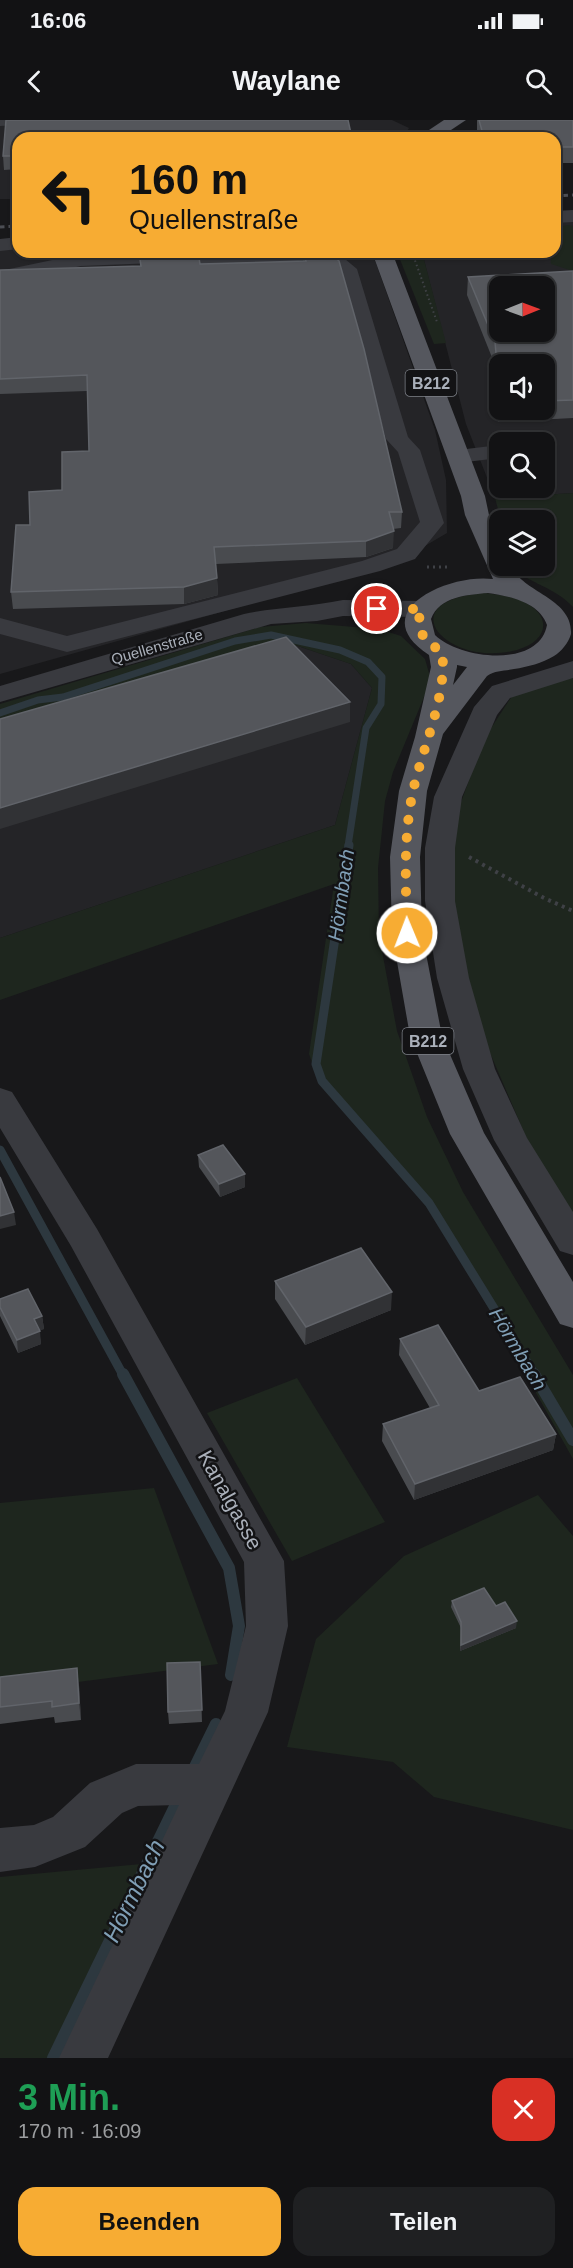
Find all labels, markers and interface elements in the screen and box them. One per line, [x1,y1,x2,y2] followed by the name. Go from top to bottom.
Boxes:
[30,8,86,33] text: 16:06
[18,65,51,98] icon: back
[522,65,555,98] icon: search
[232,66,341,96] text: Waylane
[30,156,108,234] icon: left
[129,156,248,203] text: 160 m
[129,205,299,235] text: Quellenstraße
[489,276,555,342] north arrow
[489,276,555,576] map controls
[489,354,555,420] button: sound
[406,370,456,396] road number: B212
[489,432,555,498] button: search
[489,510,555,576] button: layers
[351,583,402,634] pin
[360,592,393,625] icon: arrive
[109,625,204,668] street label: Quellenstraße
[324,848,358,942] water label: Hörmbach
[375,901,439,965] position arrow
[402,1028,454,1054] road number: B212
[485,1304,551,1394] water label: Hörmbach
[194,1446,267,1553] street label: Kanalgasse
[97,1835,170,1946] water label: Hörmbach
[18,2077,120,2118] text: 3 Min.
[492,2078,555,2141] button: close
[18,2120,141,2142] text: 170 m · 16:09
[18,2187,281,2256] button: Beenden
[293,2187,555,2256] button: Teilen

